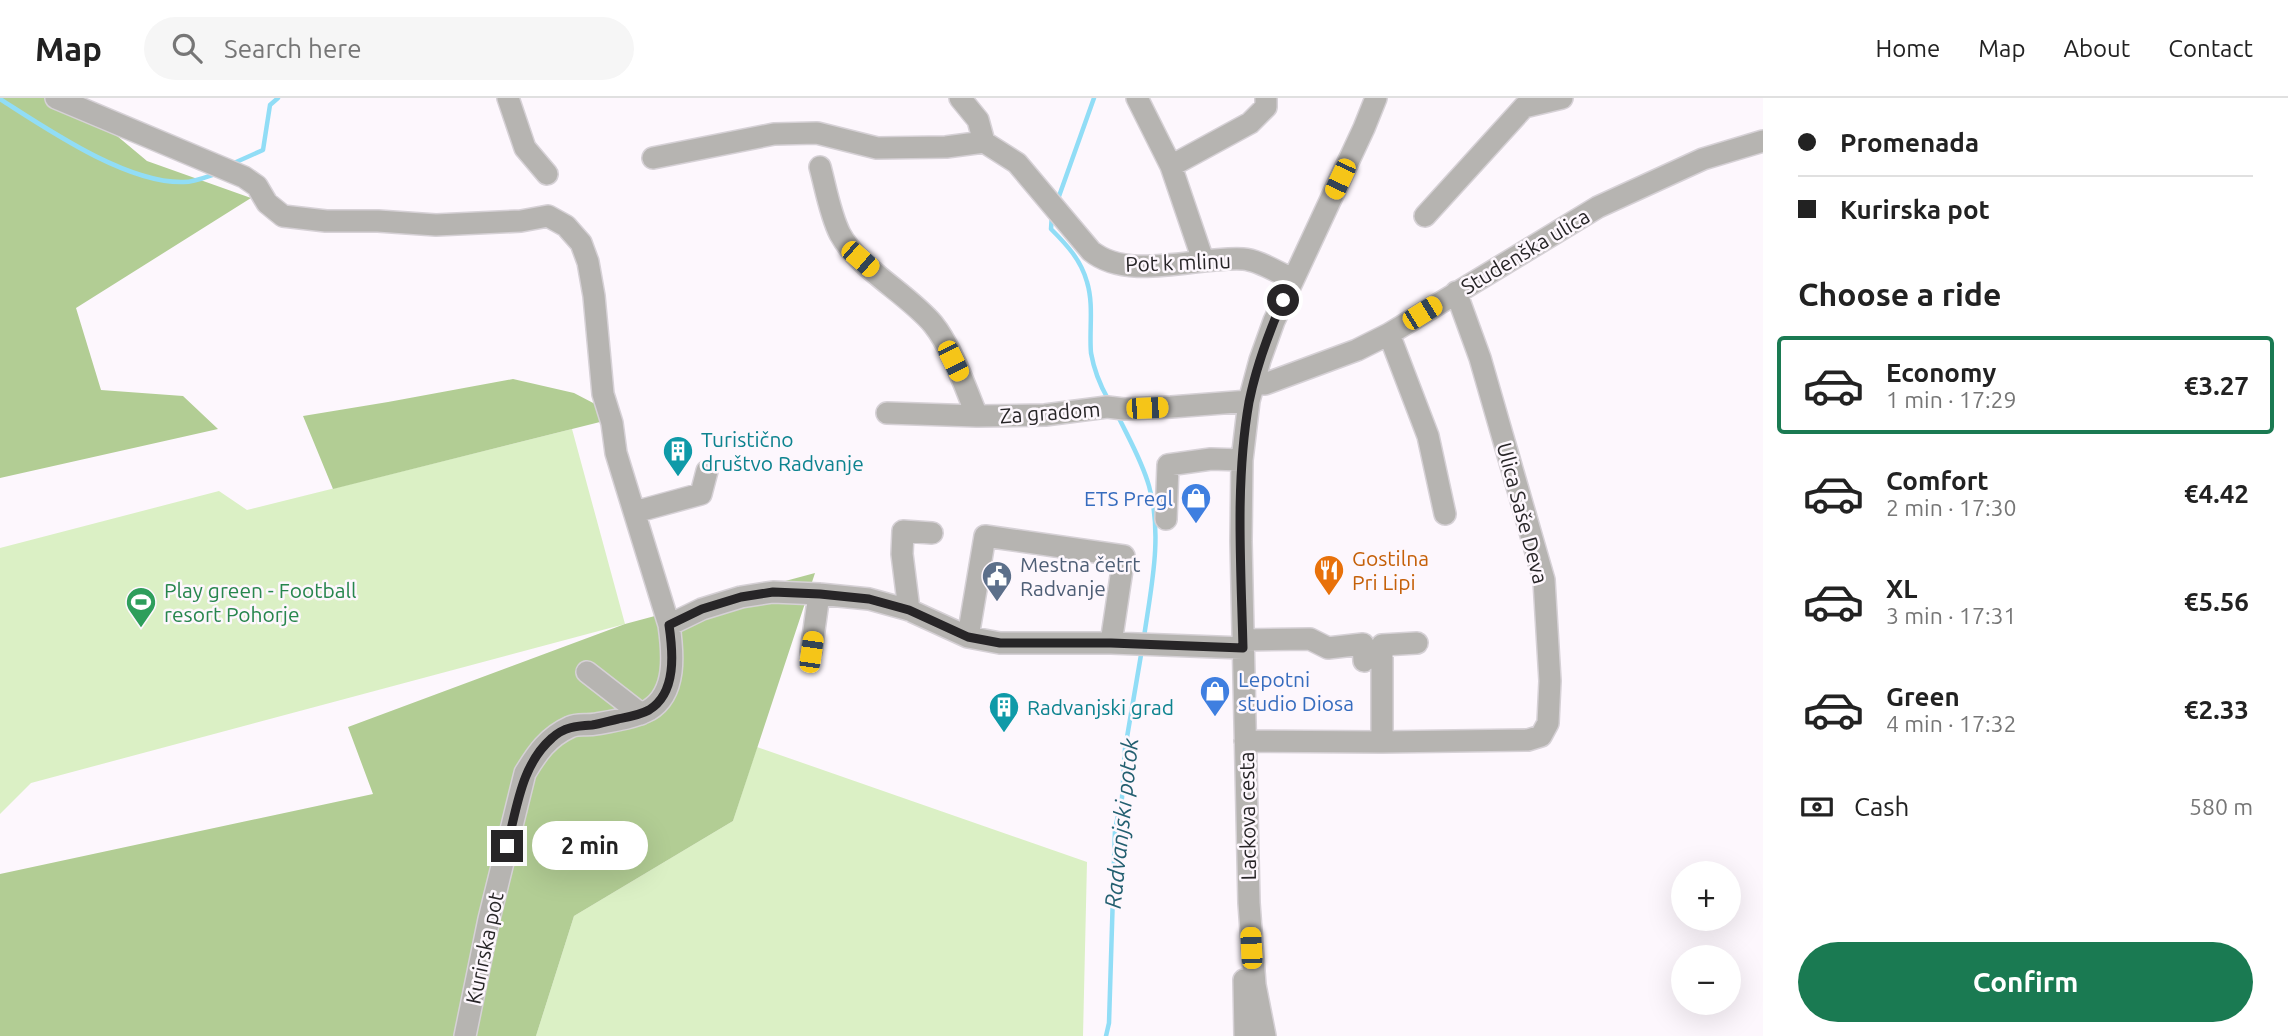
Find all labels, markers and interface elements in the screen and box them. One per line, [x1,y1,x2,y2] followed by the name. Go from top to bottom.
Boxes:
[144,17,634,80] search box
[168,29,206,67] icon: search
[35,30,102,67] text: Map
[224,34,362,63] text: Search here
[1875,35,1940,62] text: Home
[1978,35,2025,62] text: Map
[2063,35,2130,62] text: About
[2168,35,2253,62] text: Contact
[1840,128,1979,157] text: Promenada
[1322,156,1359,202] car
[1840,195,1990,224] text: Kurirska pot
[1456,203,1594,299] street label: Studenška ulica
[838,237,883,281] car
[1125,248,1231,276] street label: Pot k mlinu
[1798,276,2001,312] text: Choose a ride
[1267,284,1299,316] route start
[1399,293,1446,333] car
[935,338,972,384] car
[1802,354,1865,417] icon: car
[1886,358,1996,387] text: Economy
[2184,371,2249,400] text: €3.27
[1886,387,2017,412] text: 1 min · 17:29
[999,397,1101,427] street label: Za gradom
[1126,397,1169,419] car
[701,427,864,475] place label: Turistično društvo Radvanje
[661,434,695,478] building icon: Turistično društvo Radvanje
[1493,440,1553,586] street label: Ulica Saše Deva
[1802,462,1865,525] icon: car
[1886,466,1989,495] text: Comfort
[2184,479,2249,508] text: €4.42
[1179,481,1213,525] shop icon: ETS Pregl
[1084,486,1173,510] place label: ETS Pregl
[1886,495,2017,520] text: 2 min · 17:30
[1352,546,1429,594] place label: Gostilna Pri Lipi
[1020,552,1141,600] place label: Mestna četrt Radvanje
[1312,553,1346,597] restaurant icon: Gostilna Pri Lipi
[980,559,1014,603] public building icon: Mestna četrt Radvanje
[1802,570,1865,633] icon: car
[1886,574,1917,603] text: XL
[164,578,357,626] place label: Play green - Football resort Pohorje
[124,585,158,629] sports icon: Play green - Football resort Pohorje
[2184,587,2249,616] text: €5.56
[1886,603,2017,628] text: 3 min · 17:31
[798,630,825,674] car
[1238,667,1354,715] place label: Lepotni studio Diosa
[1198,674,1232,718] shop icon: Lepotni studio Diosa
[1802,678,1865,741] icon: car
[1886,682,1960,711] text: Green
[987,690,1021,734] building icon: Radvanjski grad
[1027,695,1174,719] place label: Radvanjski grad
[2184,695,2249,724] text: €2.33
[1886,711,2017,736] text: 4 min · 17:32
[1100,736,1142,910] water label: Radvanjski potok
[1234,751,1260,881] street label: Lackova cesta
[1798,788,1836,826] icon: cash
[1854,792,1909,821] text: Cash
[2189,794,2253,819] text: 580 m
[532,822,647,870] callout: 2 min
[491,830,523,862] route end
[561,833,619,858] text: 2 min
[1671,861,1741,1015] map controls
[1671,861,1741,931] button: +
[460,890,508,1006] street label: Kurirska pot
[1240,926,1263,970] car
[1798,942,2253,1022] button: Confirm
[1671,945,1741,1015] button: −

